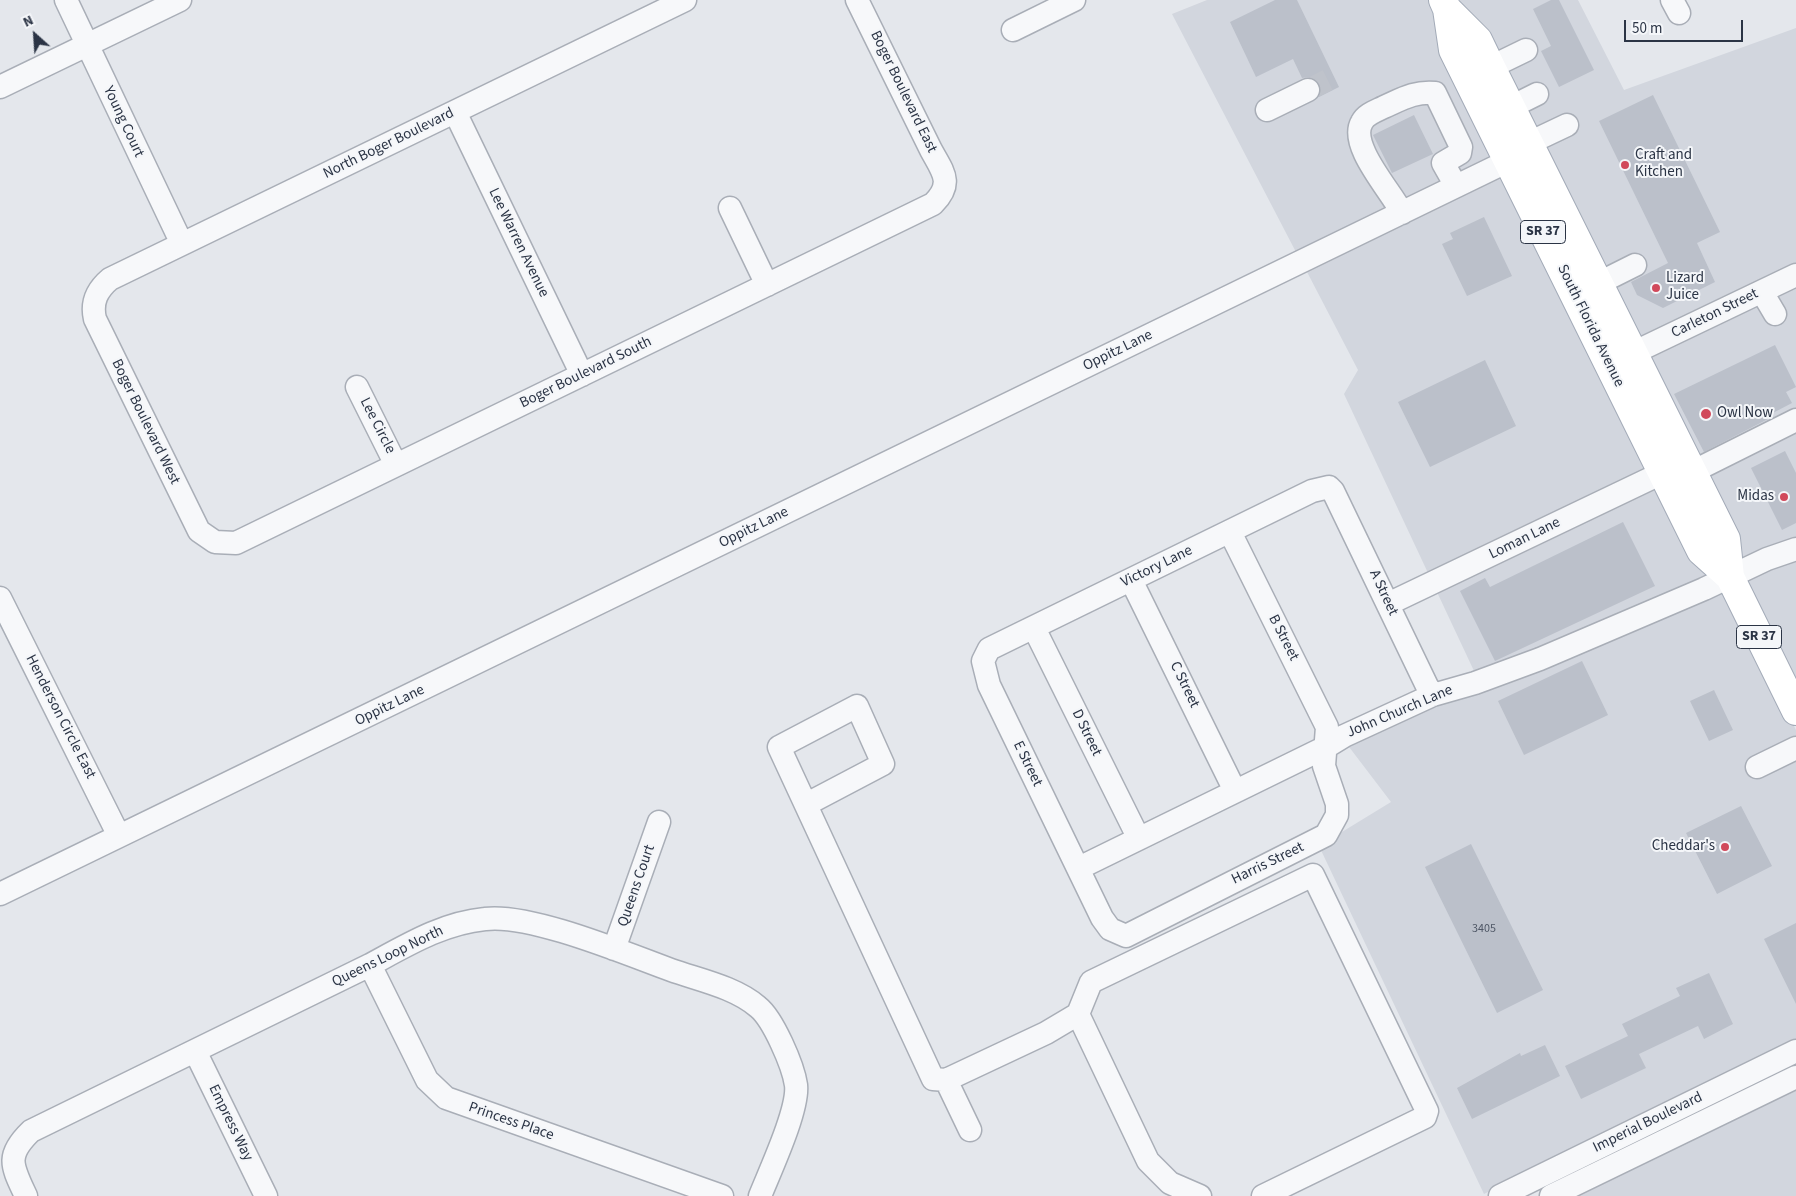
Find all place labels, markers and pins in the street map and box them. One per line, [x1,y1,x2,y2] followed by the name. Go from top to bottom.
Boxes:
[1635,147,1692,182] place label: Craft and Kitchen
[1619,159,1631,171] marker: Craft and Kitchen
[1666,270,1704,305] place label: Lizard Juice
[1650,282,1662,294] marker: Lizard Juice
[1717,405,1773,423] place label: Owl Now
[1699,407,1713,421] marker: Owl Now
[1737,488,1774,506] place label: Midas
[1778,491,1790,503] marker: Midas
[1652,838,1715,856] place label: Cheddar's
[1719,841,1731,853] marker: Cheddar's

